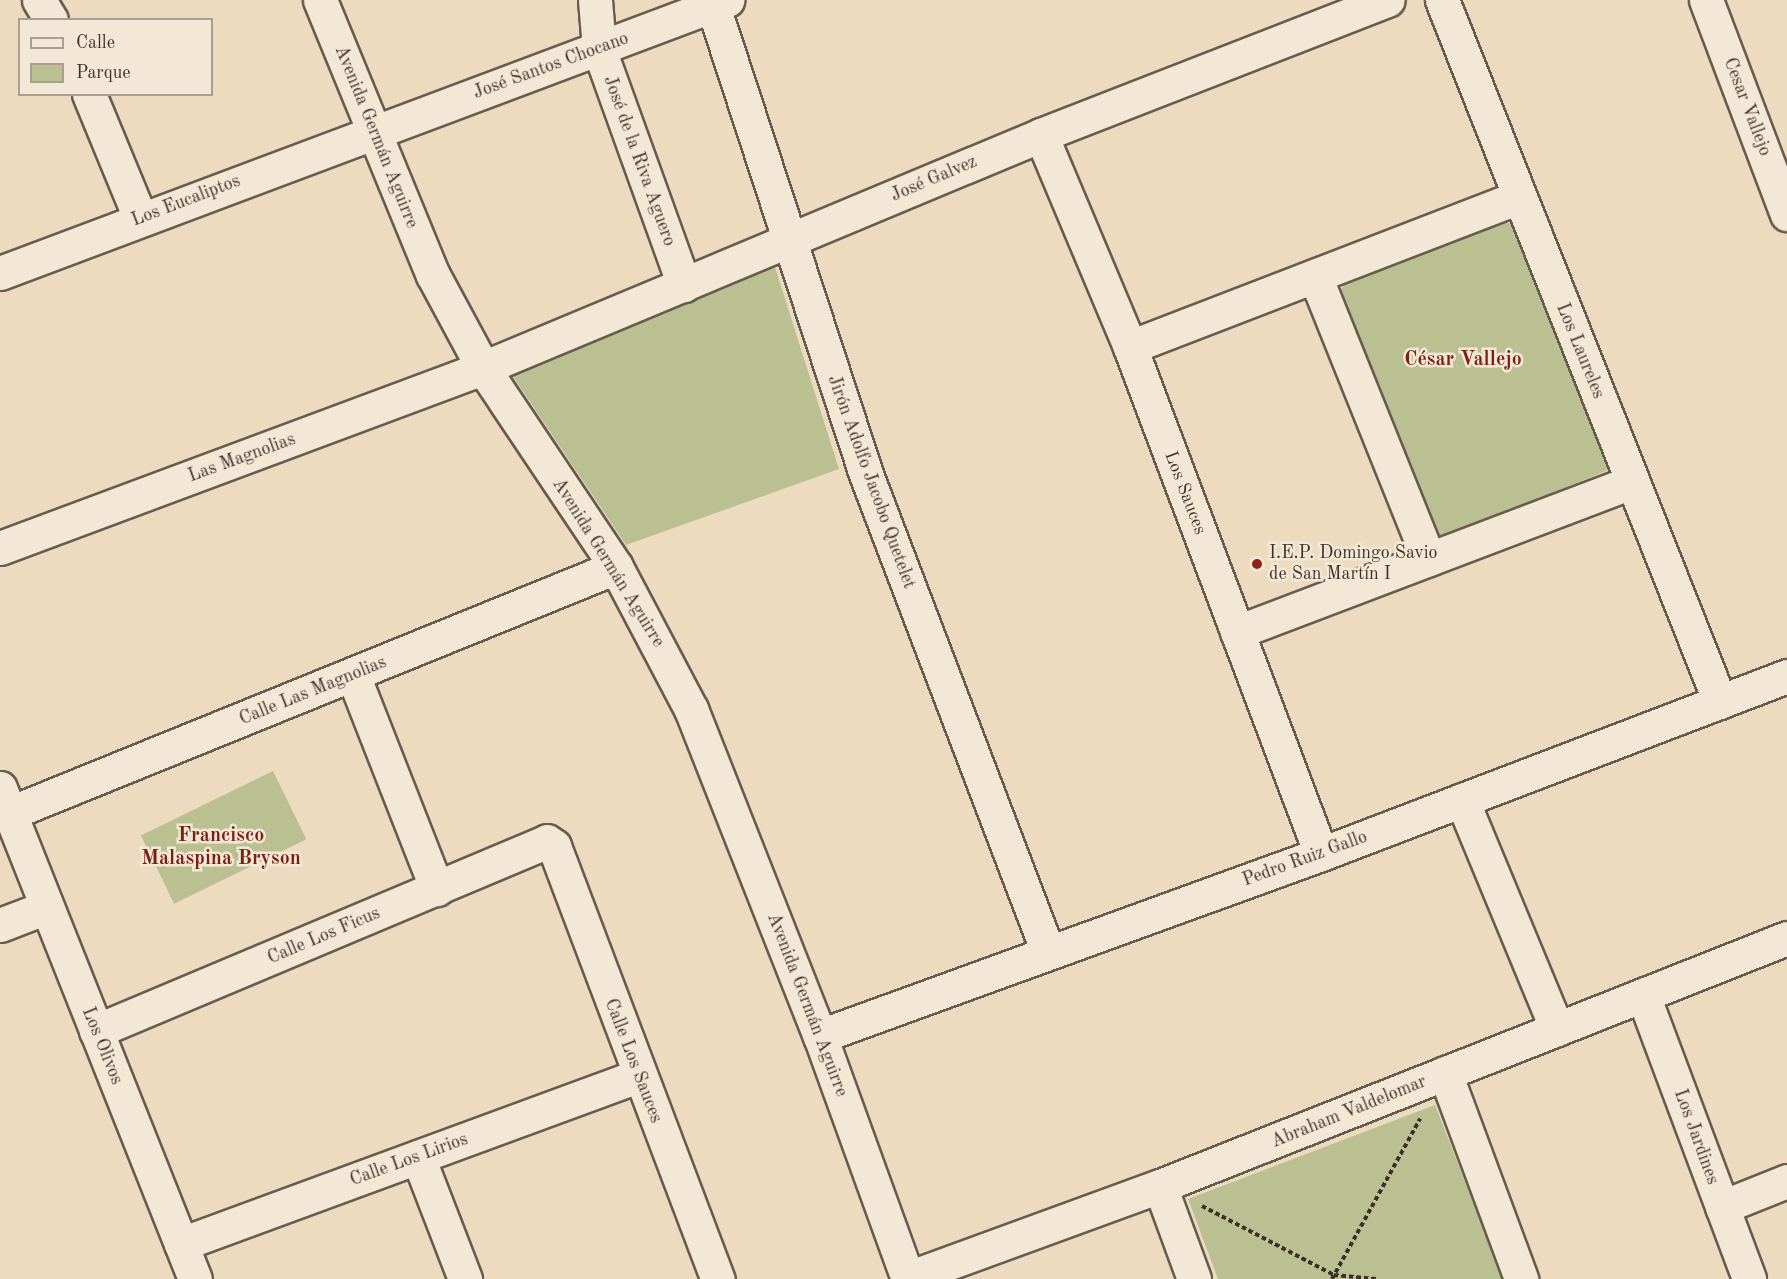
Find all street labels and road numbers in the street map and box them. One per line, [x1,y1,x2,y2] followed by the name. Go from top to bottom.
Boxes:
[470,28,632,104] street label: José Santos Chocano
[329,43,423,231] street label: Avenida Germán Aguirre
[1718,55,1776,159] street label: Cesar Vallejo
[598,73,680,249] street label: José de la Riva Aguero
[888,151,980,207] street label: José Galvez
[129,170,243,232] street label: Los Eucaliptos
[1551,300,1609,402] street label: Los Laureles
[822,372,920,592] street label: Jirón Adolfo Jacobo Quetelet
[185,429,299,487] street label: Las Magnolias
[1159,448,1211,538] street label: Los Sauces
[547,475,669,651] street label: Avenida Germán Aguirre
[236,652,390,730] street label: Calle Las Magnolias
[1240,826,1370,892] street label: Pedro Ruiz Gallo
[264,903,384,969] street label: Calle Los Ficus
[762,910,852,1100] street label: Avenida Germán Aguirre
[599,996,667,1126] street label: Calle Los Sauces
[77,1004,127,1088] street label: Los Olivos
[1268,1071,1430,1153] street label: Abraham Valdelomar
[1669,1086,1723,1188] street label: Los Jardines
[347,1129,471,1191] street label: Calle Los Lirios

